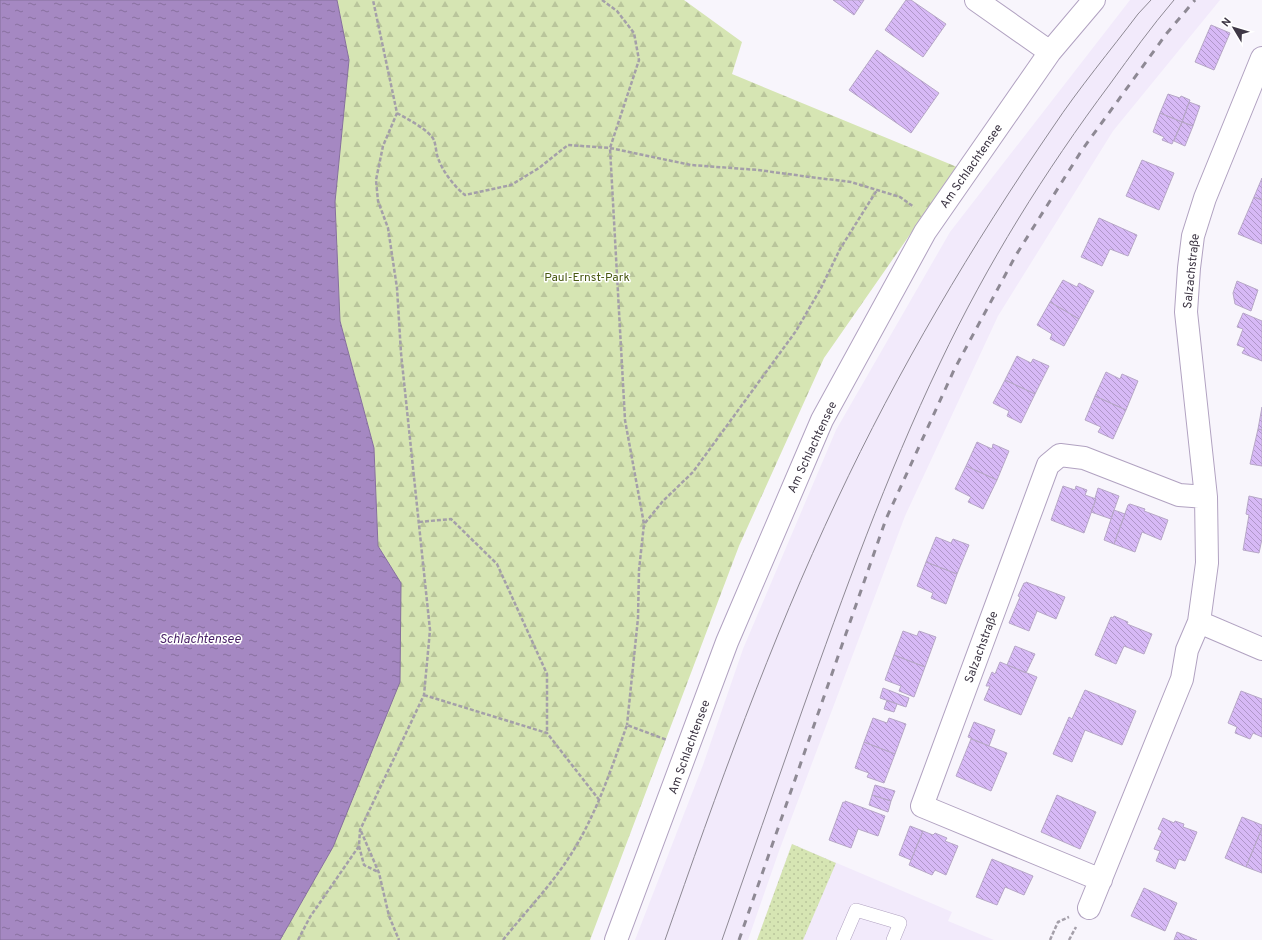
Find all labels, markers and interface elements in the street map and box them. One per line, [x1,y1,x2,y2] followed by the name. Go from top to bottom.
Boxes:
[1214,8,1254,48] north arrow
[1219,15,1235,30] text: N
[937,121,1007,212] street label: Am Schlachtensee
[1180,233,1204,309] street label: Salzachstraße
[544,270,630,286] park label: Paul-Ernst-Park
[785,399,841,496] street label: Am Schlachtensee
[962,609,1002,685] street label: Salzachstraße
[159,632,241,648] water label: Schlachtensee
[665,698,714,797] street label: Am Schlachtensee

